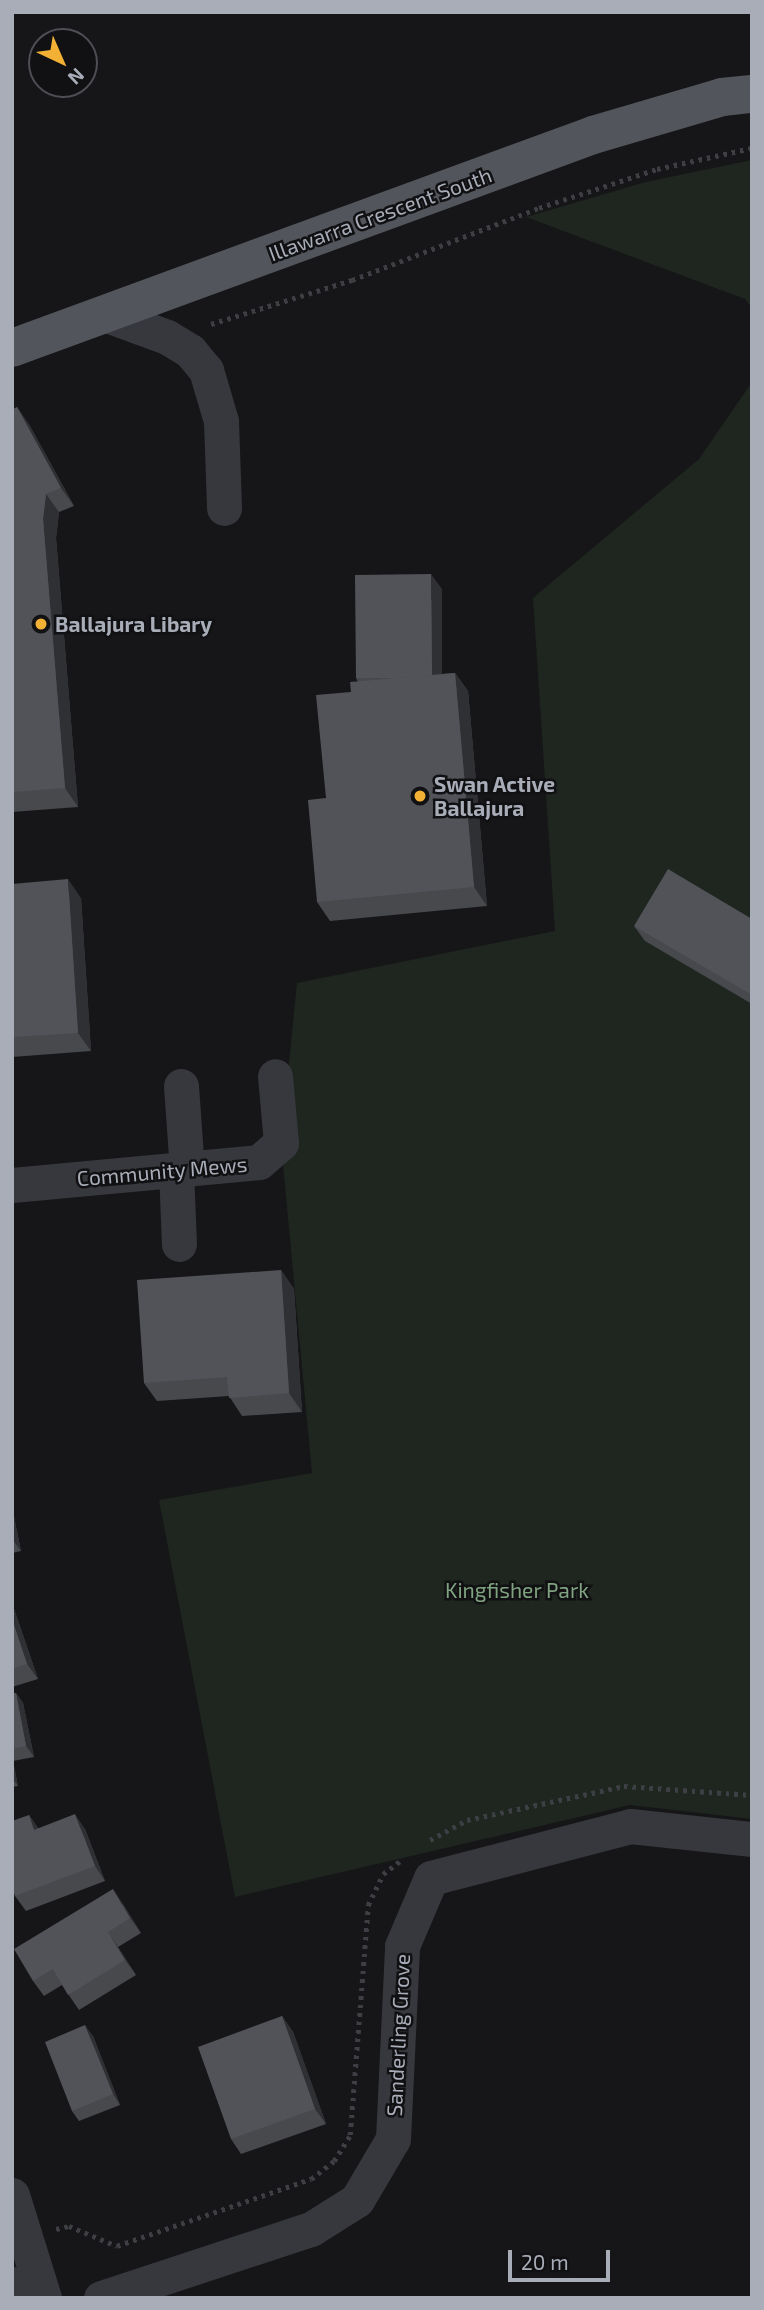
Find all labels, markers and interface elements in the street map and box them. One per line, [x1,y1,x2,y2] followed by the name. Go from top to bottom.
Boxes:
[28,28,98,98] north arrow
[64,64,89,90] text: N
[265,162,495,266] street label: Illawarra Crescent South
[55,611,212,637] place label: Ballajura Libary
[33,616,49,632] marker: Ballajura Libary
[434,771,555,821] place label: Swan Active Ballajura
[412,788,428,804] marker: Swan Active Ballajura
[75,1151,249,1191] street label: Community Mews
[445,1577,589,1603] park label: Kingfisher Park
[381,1953,415,2117] street label: Sanderling Grove
[512,2236,614,2280] scale bar
[521,2249,569,2274] text: 20 m

